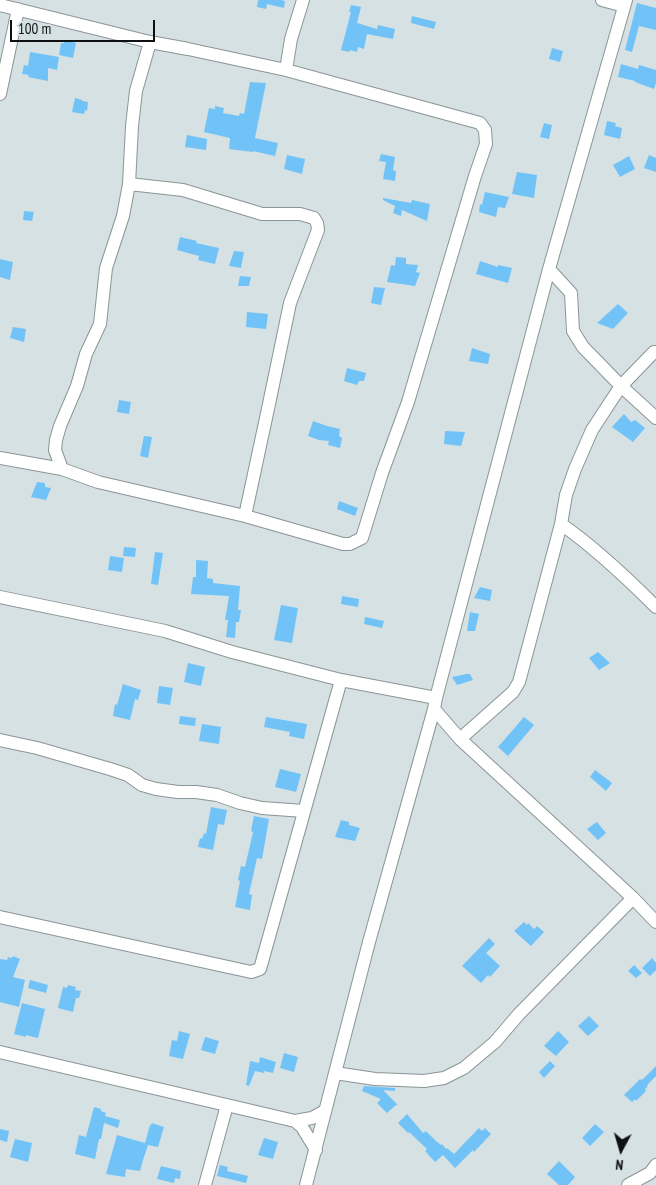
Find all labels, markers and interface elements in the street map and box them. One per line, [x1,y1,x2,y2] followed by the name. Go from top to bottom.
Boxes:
[12,10,158,42] scale bar
[18,19,51,38] text: 100 m
[596,1125,646,1175] north arrow
[615,1156,624,1174] text: N

